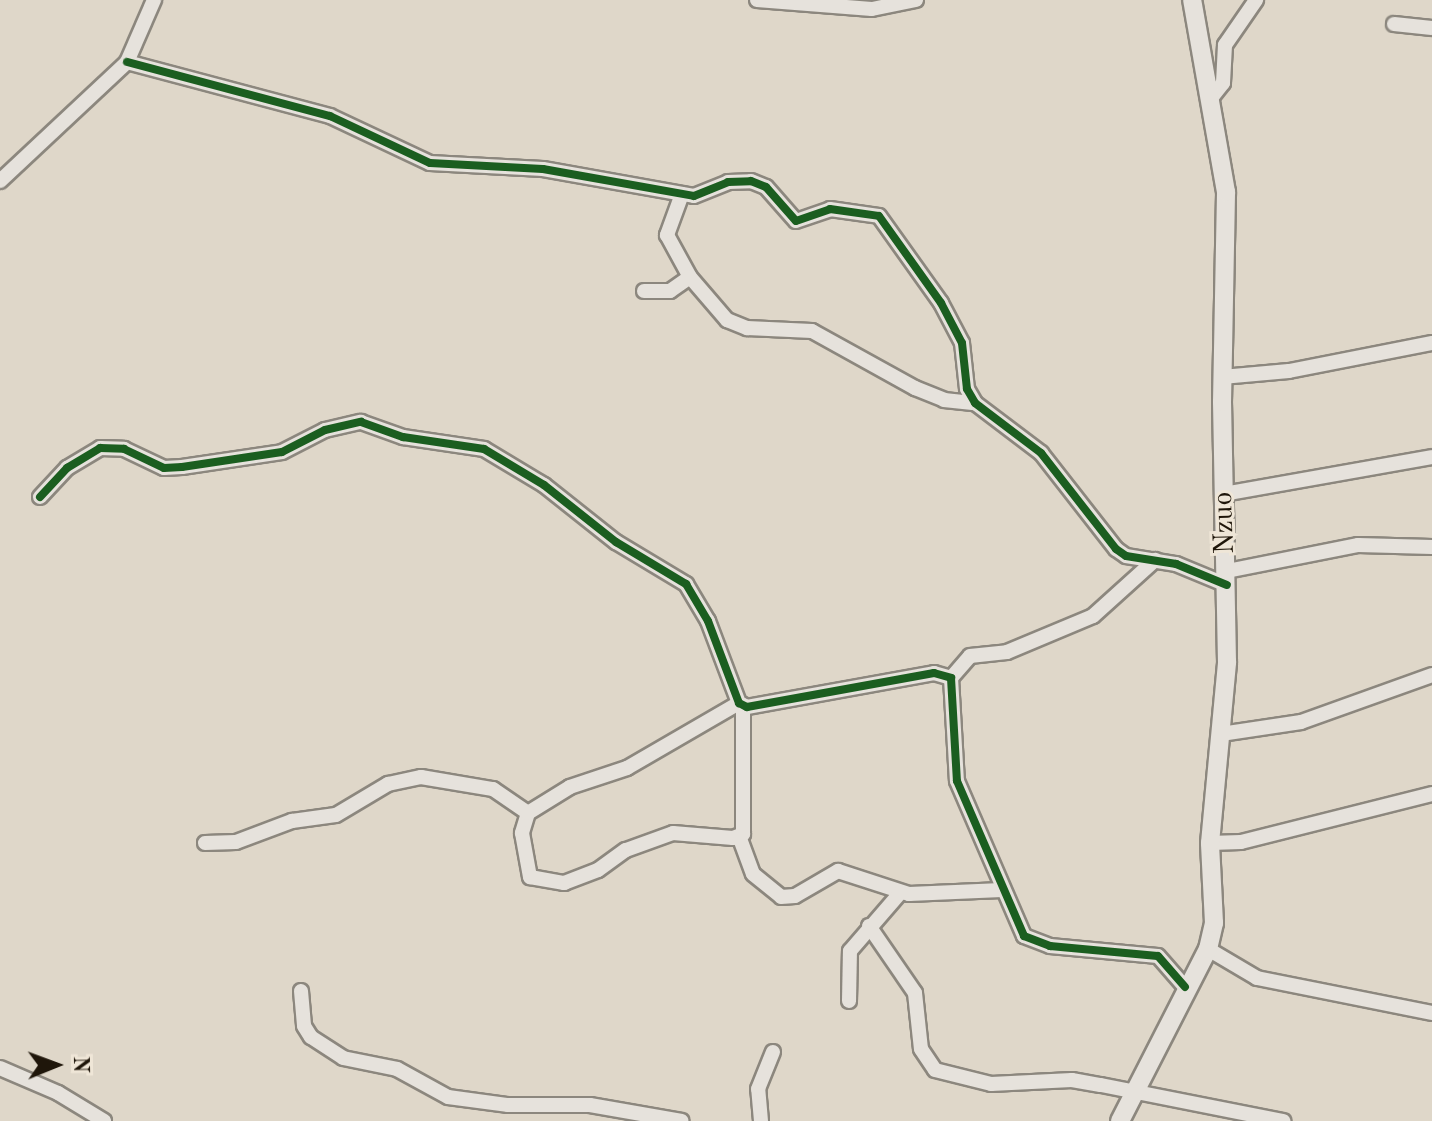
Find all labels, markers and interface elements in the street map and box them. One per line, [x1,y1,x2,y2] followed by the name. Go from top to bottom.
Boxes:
[1207,491,1243,555] street label: Nzuo
[16,1025,96,1105] north arrow
[69,1056,91,1073] text: N

